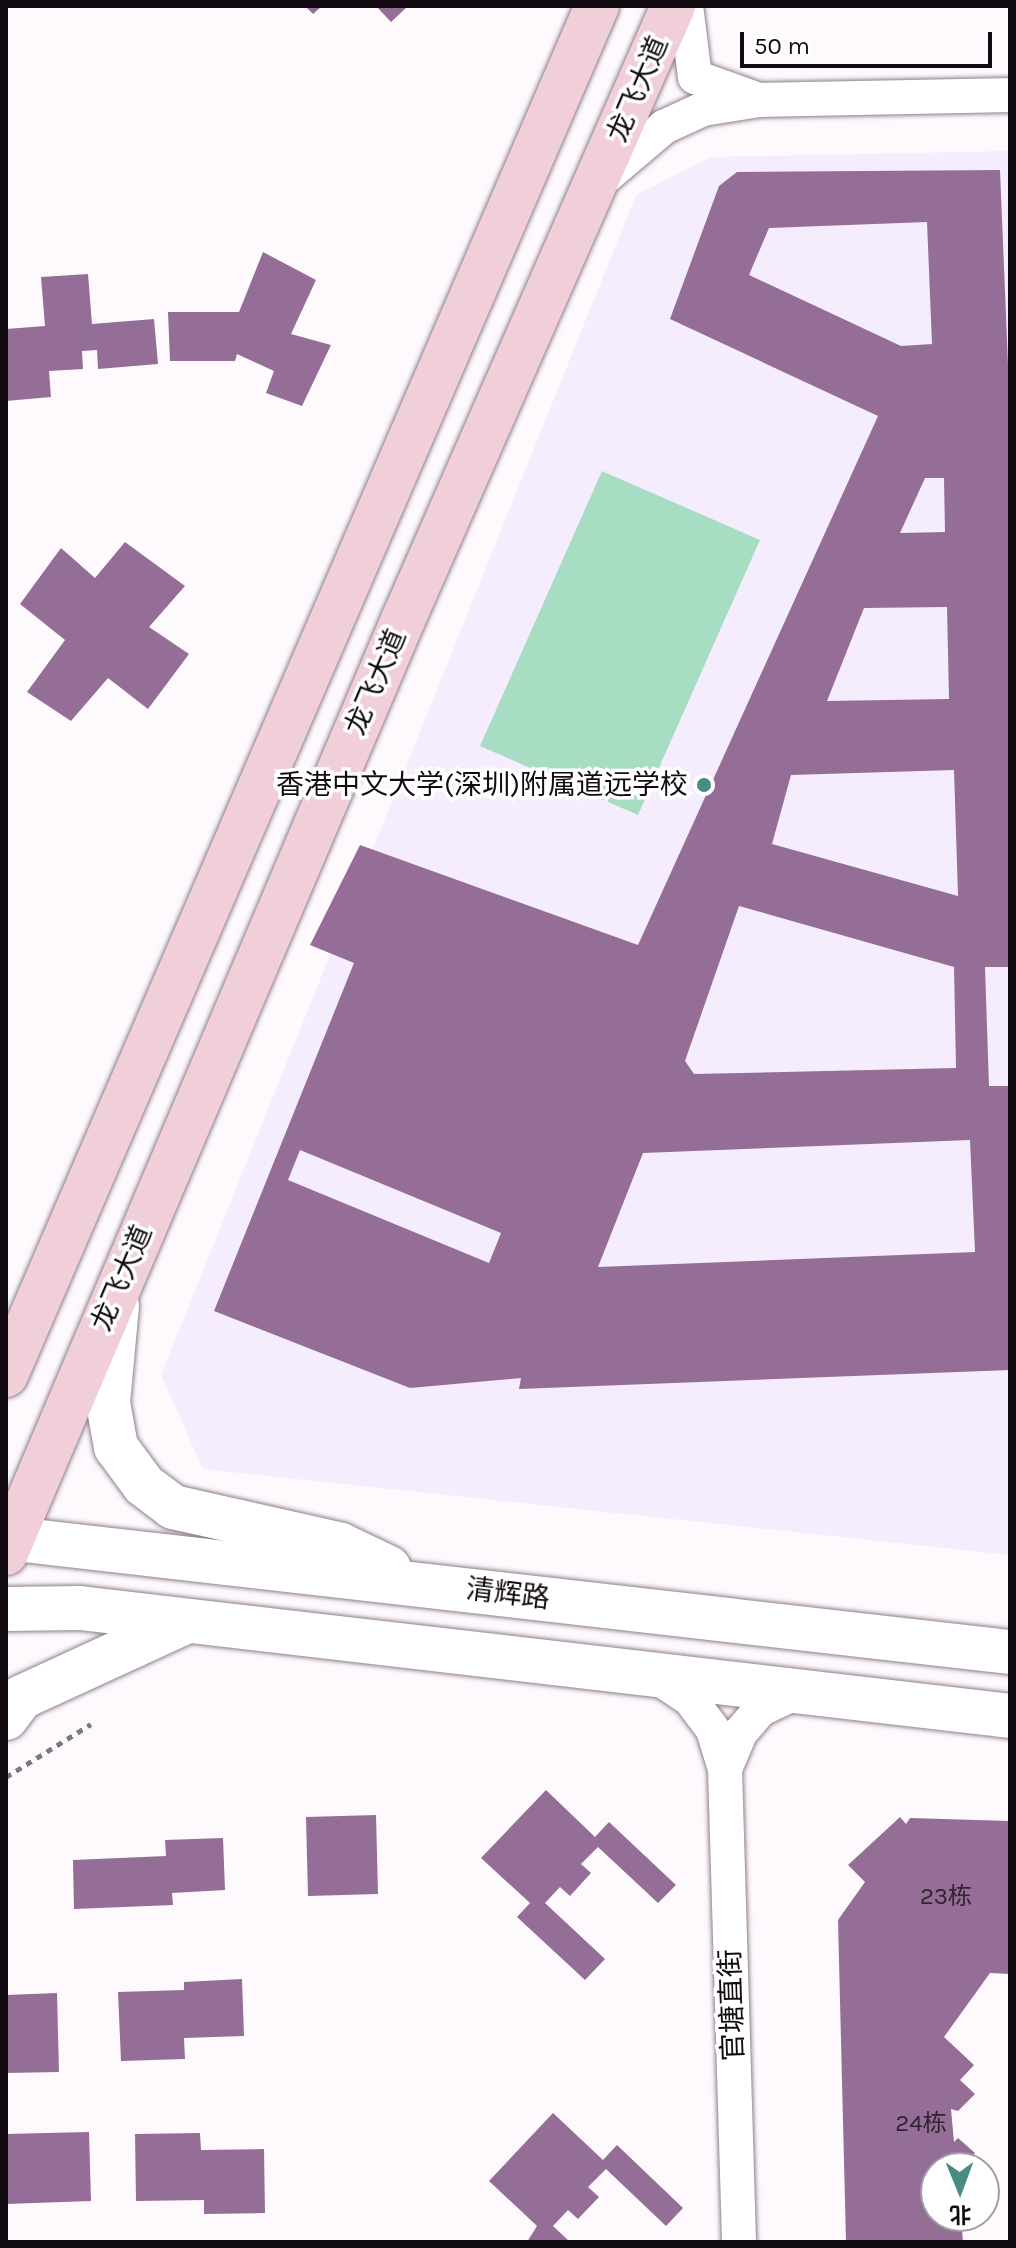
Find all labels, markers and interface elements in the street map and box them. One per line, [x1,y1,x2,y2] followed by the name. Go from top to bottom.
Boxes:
[744,16,996,66] scale bar
[601,31,675,147] street label: 龙飞大道
[754,32,810,60] text: 50 m
[339,624,413,740] street label: 龙飞大道
[276,768,688,802] place label: 香港中文大学(深圳)附属道远学校
[695,776,713,794] marker: 香港中文大学(深圳)附属道远学校
[85,1220,159,1336] street label: 龙飞大道
[464,1572,552,1616] street label: 清辉路
[920,1883,972,1911] house number: 23栋
[713,1948,751,2062] street label: 官塘直街
[895,2110,947,2138] house number: 24栋
[920,2152,1000,2232] north arrow
[949,2201,972,2227] text: 北

